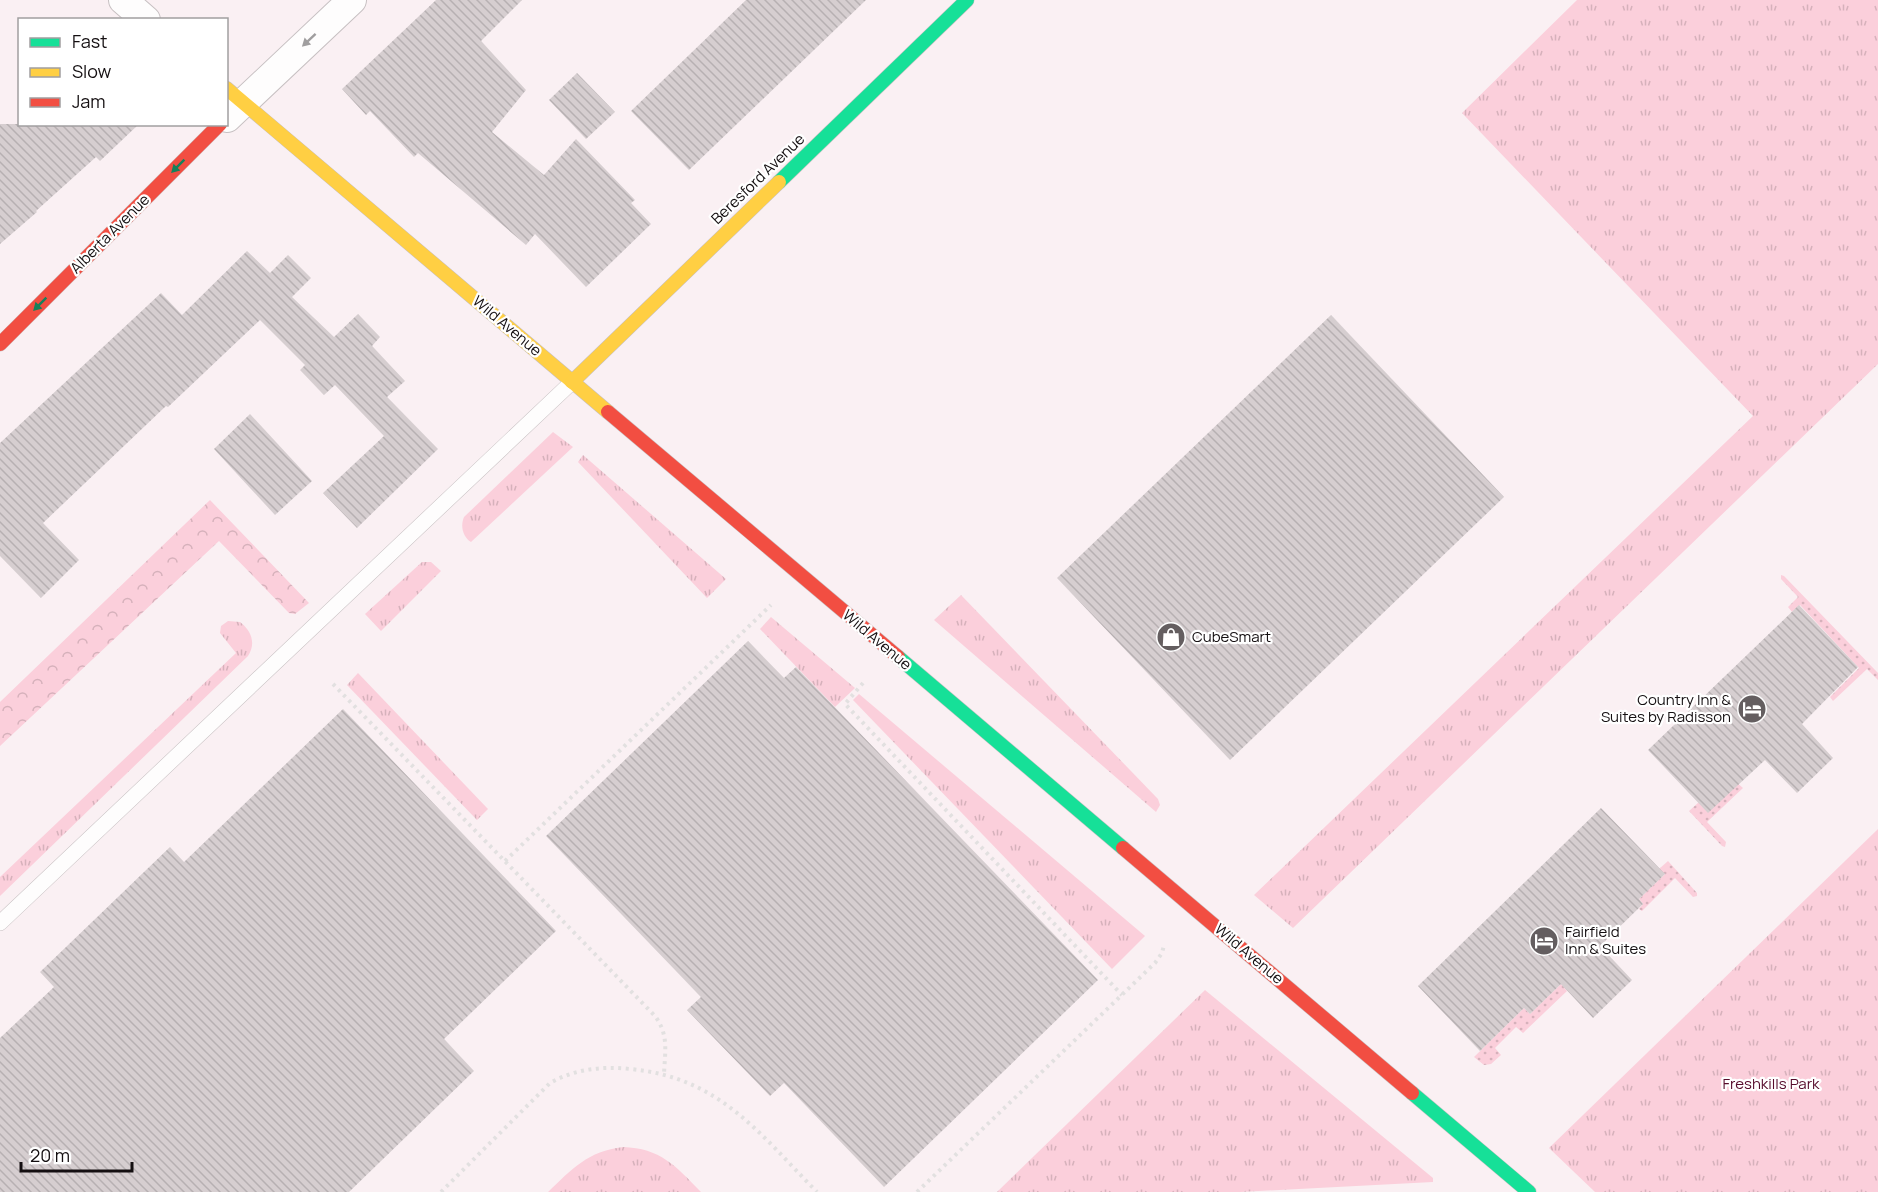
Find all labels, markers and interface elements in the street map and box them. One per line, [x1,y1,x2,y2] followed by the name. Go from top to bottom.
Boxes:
[18,18,228,126] legend
[72,29,107,53] text: Fast
[302,33,317,47] one-way arrow
[72,59,112,83] text: Slow
[72,89,106,113] text: Jam
[706,128,809,229] street label: Beresford Avenue
[172,158,186,172] one-way arrow
[65,189,154,278] street label: Alberta Avenue
[468,291,546,361] street label: Wild Avenue
[34,296,48,310] one-way arrow
[838,605,916,675] street label: Wild Avenue
[1155,621,1187,653] shop icon: CubeSmart
[1192,626,1271,647] place label: CubeSmart
[1601,689,1731,727] place label: Country Inn & Suites by Radisson
[1736,693,1768,725] hotel icon: Country Inn & Suites by Radisson
[1210,919,1288,989] street label: Wild Avenue
[1565,921,1646,959] place label: Fairfield Inn & Suites
[1528,925,1560,957] hotel icon: Fairfield Inn & Suites
[1722,1073,1820,1094] park label: Freshkills Park
[21,1135,132,1173] scale bar
[30,1143,70,1167] text: 20 m

